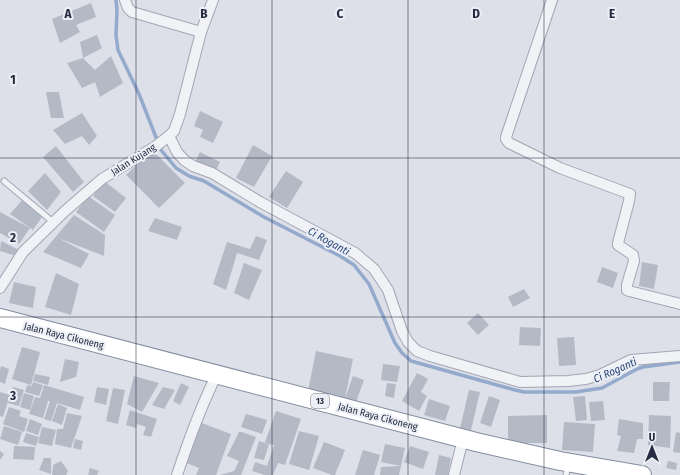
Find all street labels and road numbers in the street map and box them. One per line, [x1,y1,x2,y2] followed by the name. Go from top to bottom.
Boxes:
[109,141,158,178] street label: Jalan Kujang
[23,320,105,352] street label: Jalan Raya Cikoneng
[311,394,329,408] road number: 13
[337,401,419,433] street label: Jalan Raya Cikoneng

